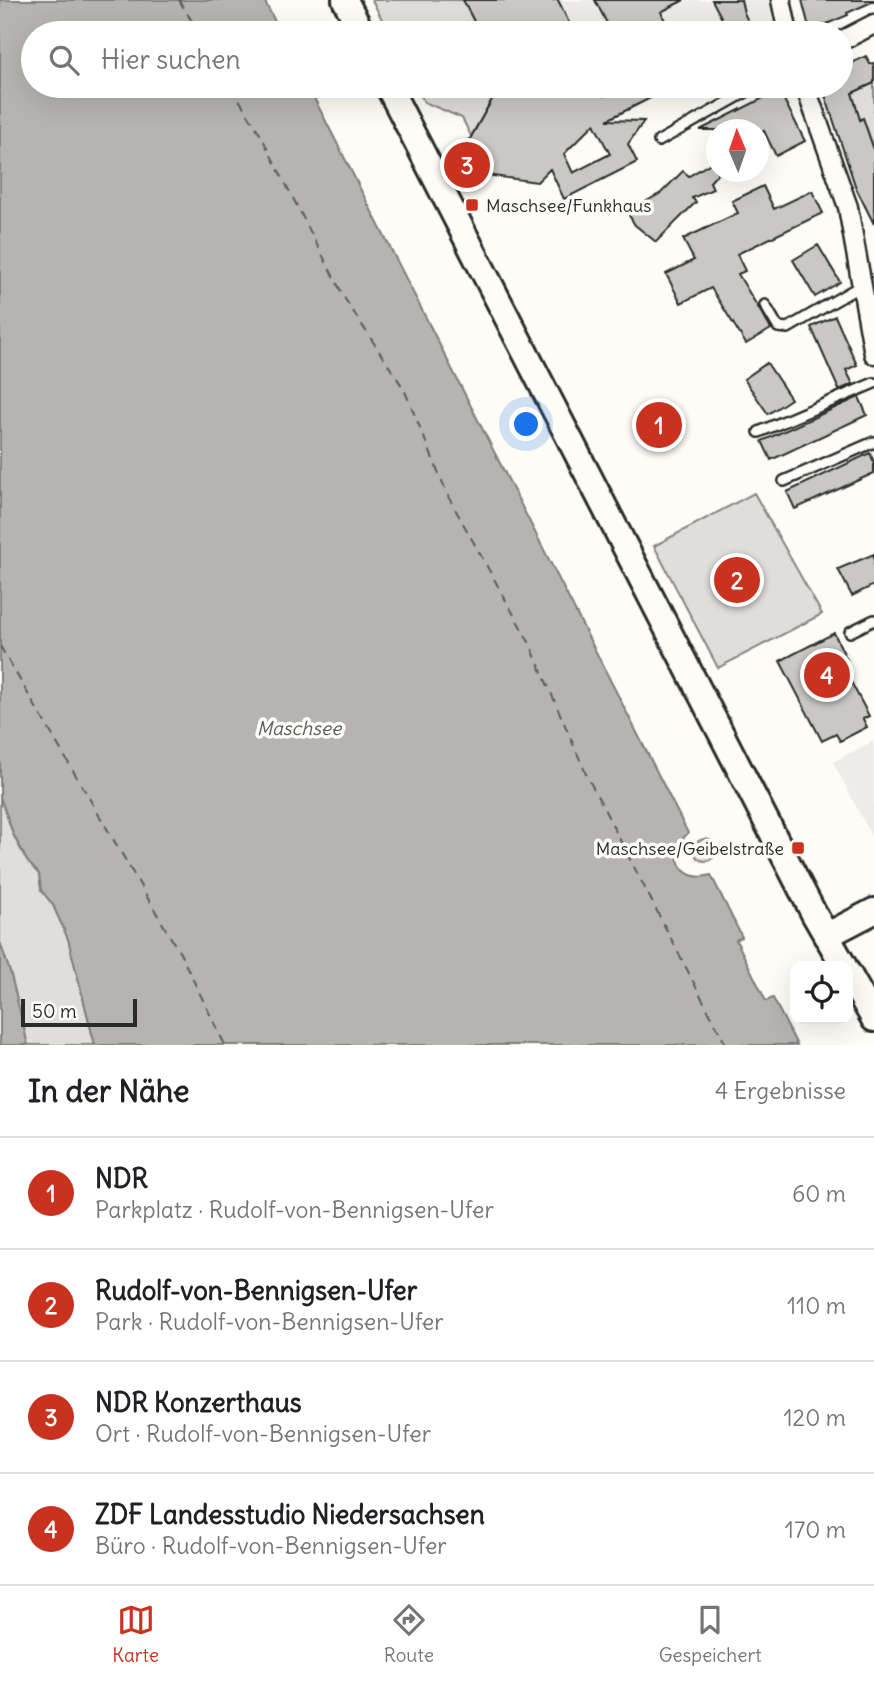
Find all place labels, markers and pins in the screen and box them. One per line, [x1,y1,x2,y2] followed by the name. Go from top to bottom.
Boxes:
[444,139,490,191] pin: 3
[486,194,652,217] place label: Maschsee/Funkhaus
[464,197,480,213] marker: Maschsee/Funkhaus
[636,399,682,451] pin: 1
[714,554,760,606] pin: 2
[804,649,850,701] pin: 4
[596,837,784,860] place label: Maschsee/Geibelstraße
[790,840,806,856] marker: Maschsee/Geibelstraße

